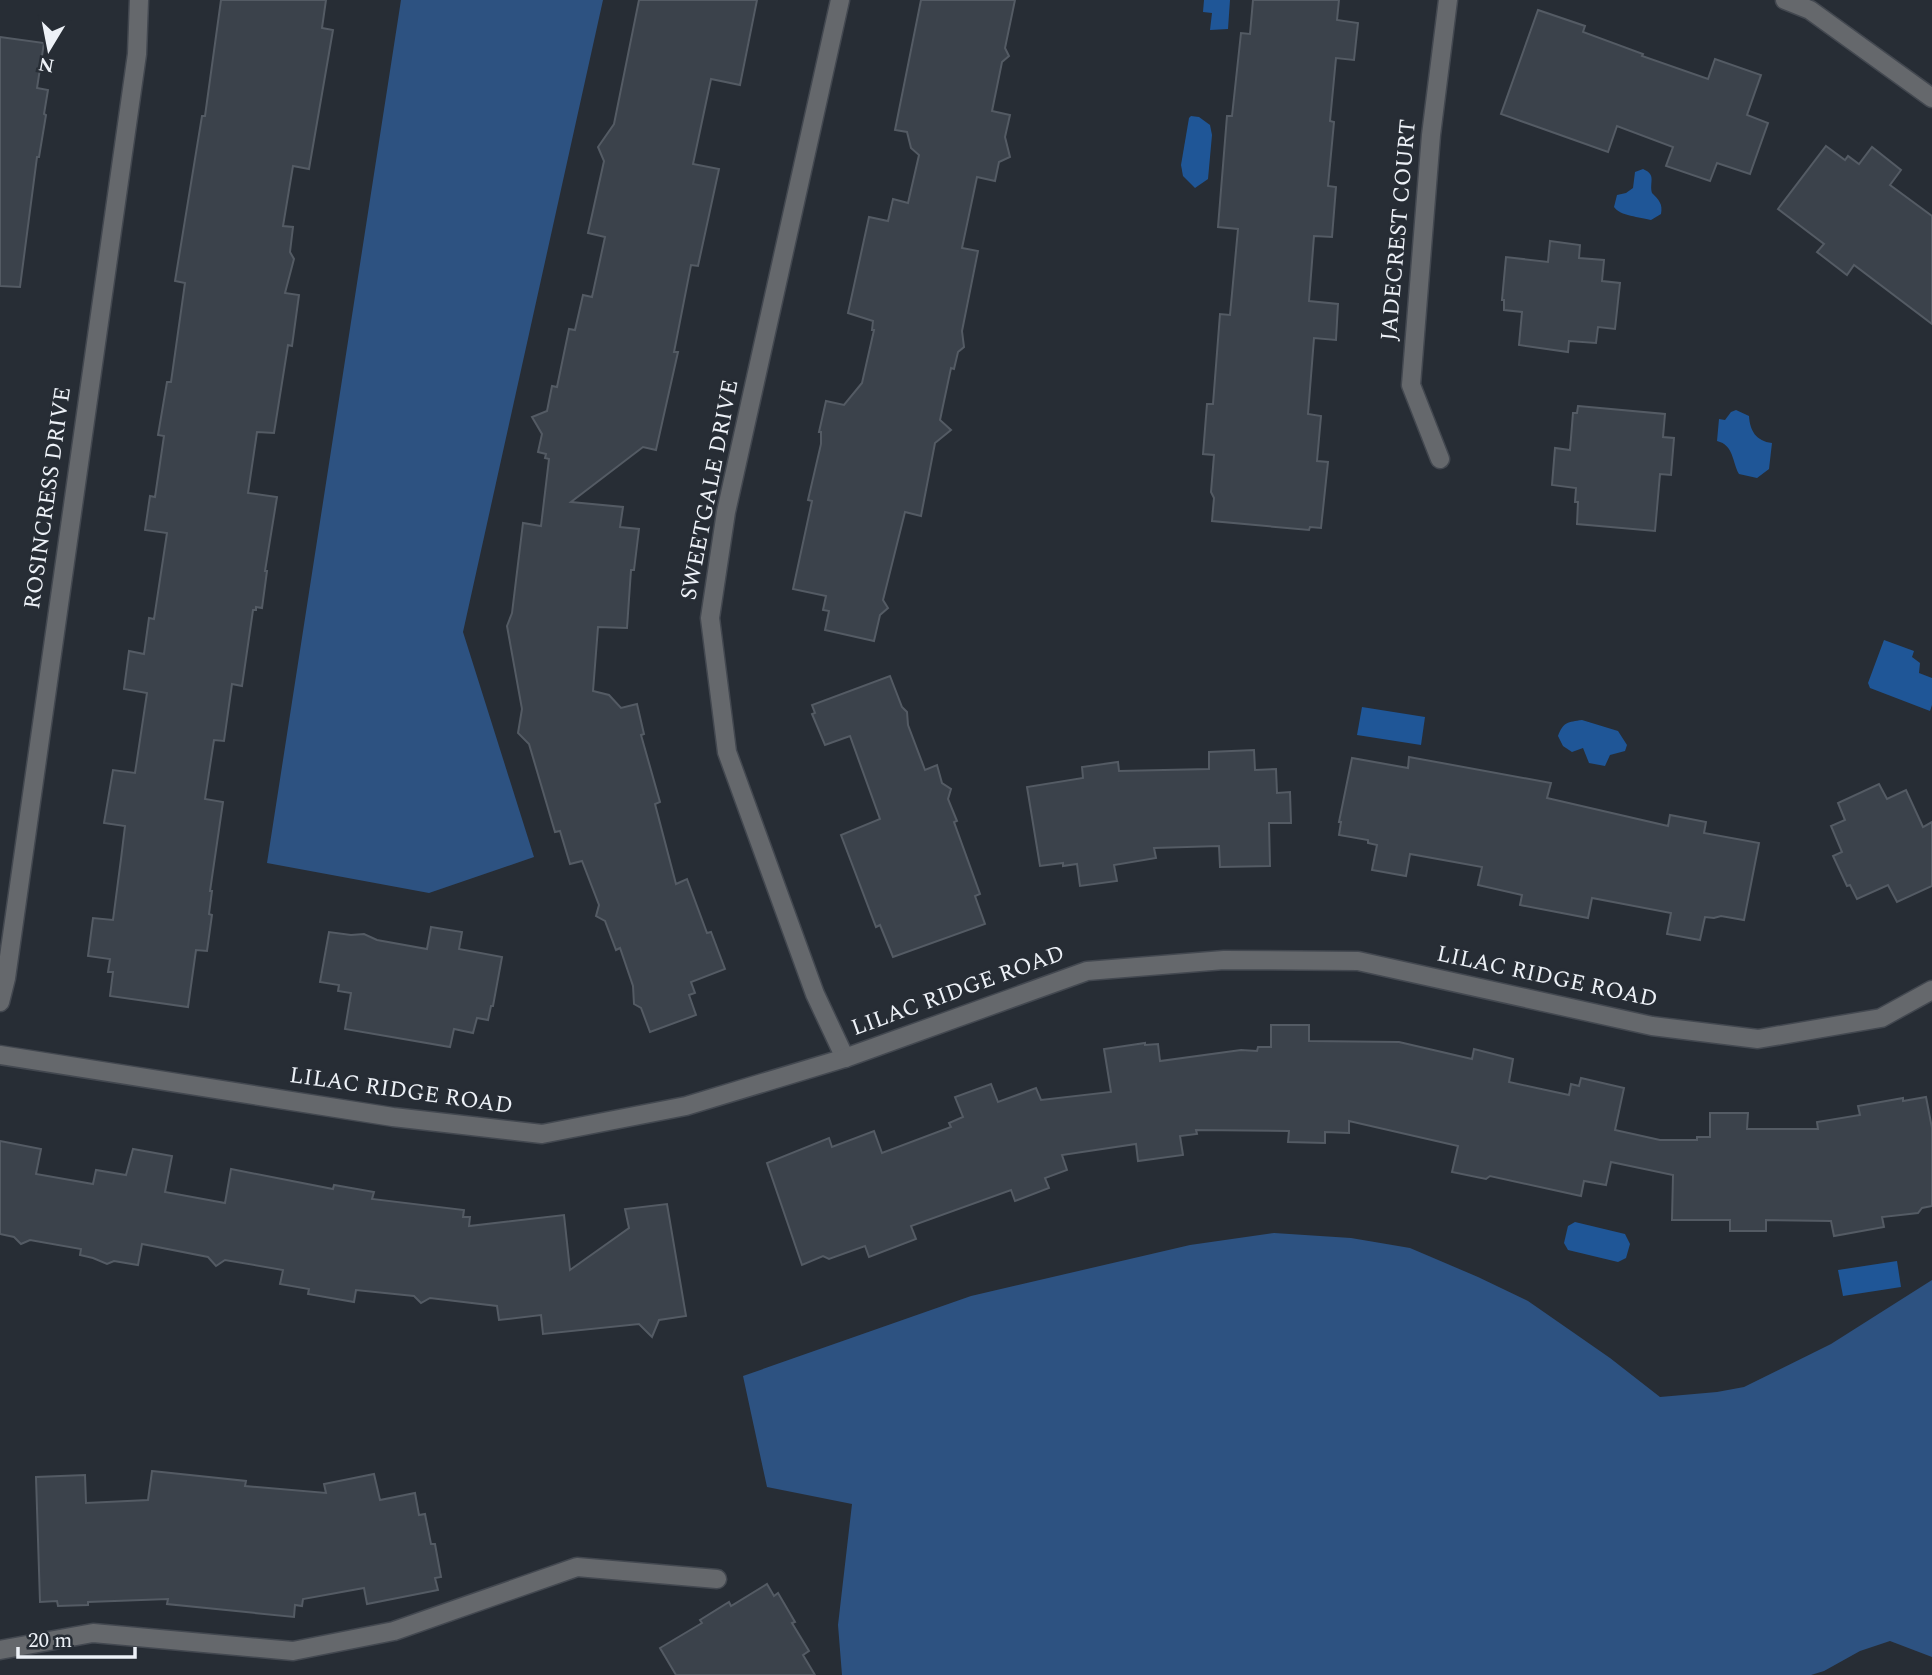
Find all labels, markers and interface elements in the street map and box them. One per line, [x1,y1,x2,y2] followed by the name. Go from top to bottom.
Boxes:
[14,14,84,84] north arrow
[36,49,56,80] text: N
[1372,118,1426,342] street label: JADECREST COURT
[671,377,749,603] street label: SWEETGALE DRIVE
[15,384,81,612] street label: ROSINCRESS DRIVE
[846,936,1070,1046] street label: LILAC RIDGE ROAD
[1433,936,1661,1018] street label: LILAC RIDGE ROAD
[287,1058,515,1124] street label: LILAC RIDGE ROAD
[18,1616,135,1660] scale bar
[28,1625,72,1657] text: 20 m

